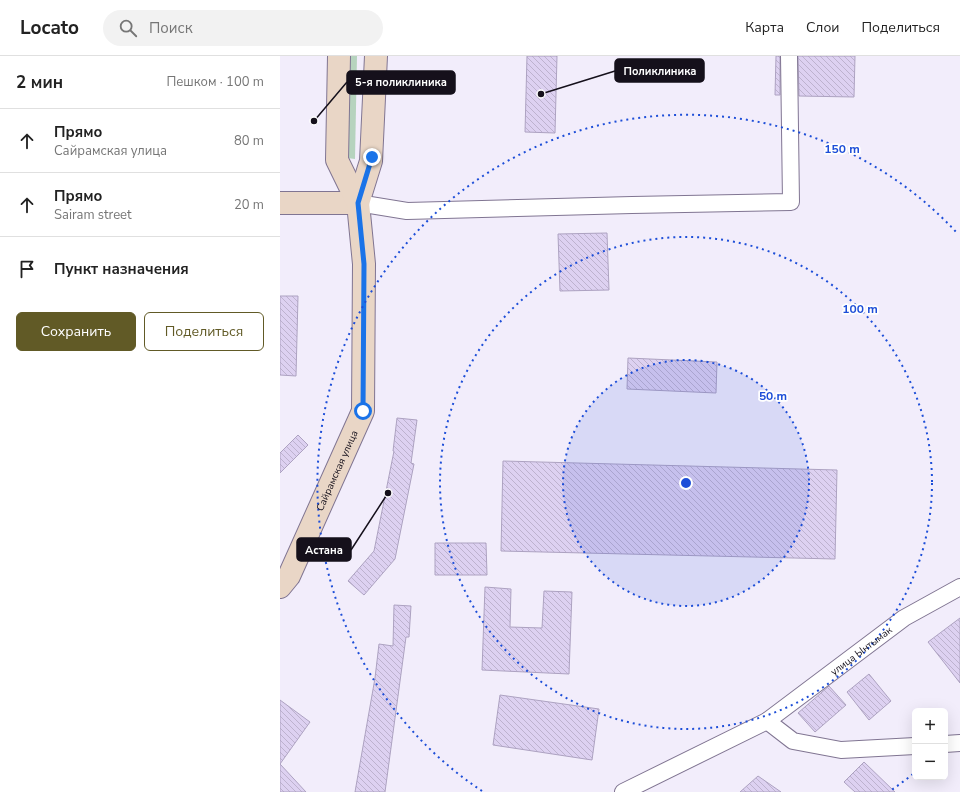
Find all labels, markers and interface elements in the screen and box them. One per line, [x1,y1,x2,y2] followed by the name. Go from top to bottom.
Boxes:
[103,10,383,46] search box
[20,15,79,41] text: Locato
[117,17,139,39] icon: search
[149,18,193,38] text: Поиск
[745,18,784,37] text: Карта
[806,18,840,37] text: Слои
[862,18,940,37] text: Поделиться
[615,59,704,82] callout: Поликлиника
[623,64,697,79] text: Поликлиника
[16,71,63,94] text: 2 мин
[347,71,455,94] callout: 5-я поликлиника
[166,73,264,91] text: Пешком · 100 m
[355,75,447,90] text: 5-я поликлиника
[54,122,102,142] text: Прямо
[16,130,38,152] icon: ahead
[234,132,264,150] text: 80 m
[824,141,860,157] text: 150 m
[54,142,167,160] text: Сайрамская улица
[363,148,381,166] route end
[54,186,102,206] text: Прямо
[16,194,38,216] icon: ahead
[234,196,264,214] text: 20 m
[54,206,132,224] text: Sairam street
[16,258,38,280] icon: arrive
[54,259,189,279] text: Пункт назначения
[842,301,878,317] text: 100 m
[16,312,136,351] button: Сохранить
[144,312,264,351] button: Поделиться
[759,388,787,404] text: 50 m
[354,402,372,420] route start
[313,428,361,513] street label: Сайрамская улица
[679,476,693,490] centre of rings
[297,538,351,561] callout: Астана
[305,543,343,558] text: Астана
[828,623,896,679] street label: улица Ынтымак
[912,708,948,780] map controls
[912,708,948,744] button: +
[912,744,948,780] button: −

